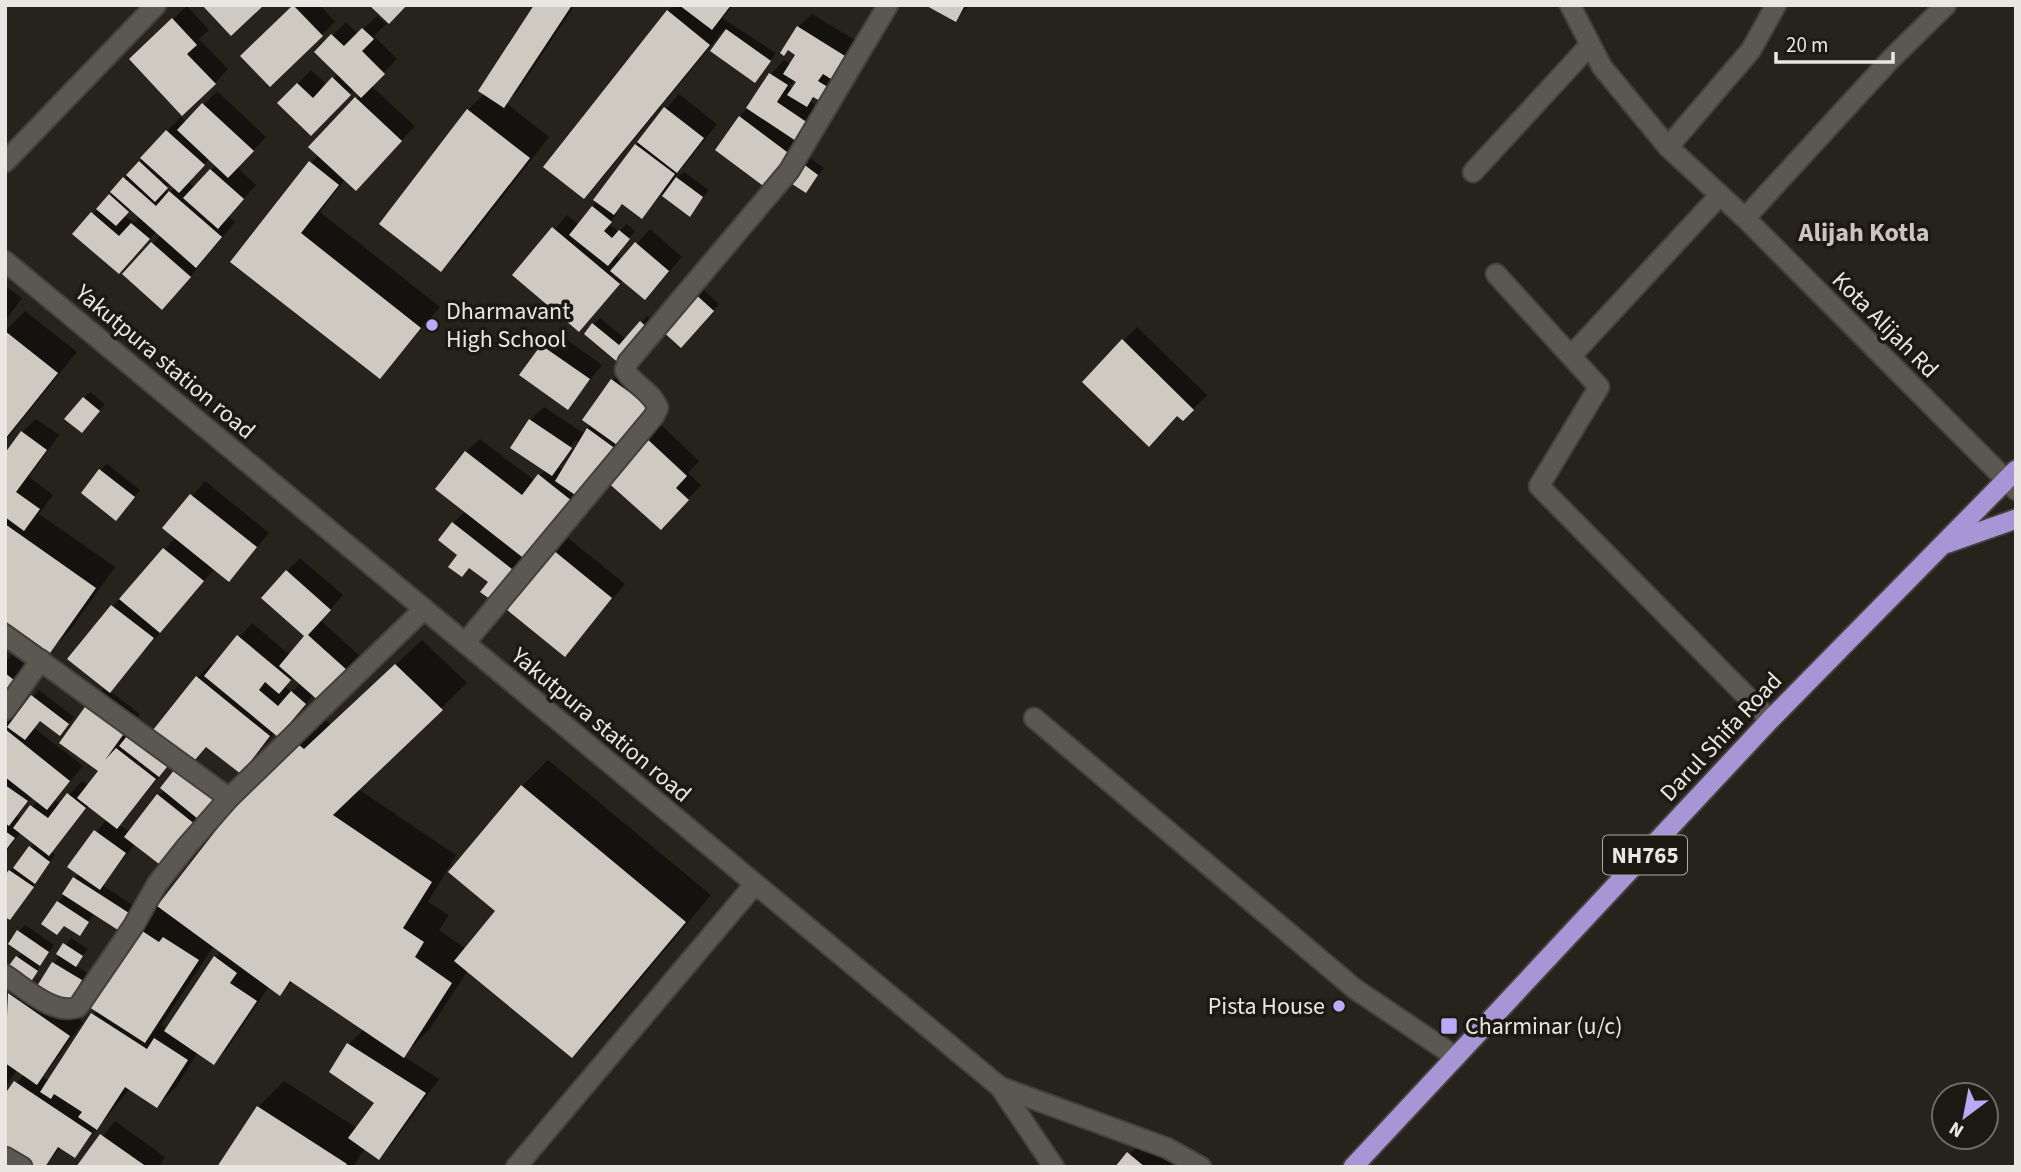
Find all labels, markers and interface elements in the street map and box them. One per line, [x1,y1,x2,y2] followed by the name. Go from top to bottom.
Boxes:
[1776,21,1893,65] scale bar
[1786,30,1828,60] text: 20 m
[1798,214,1929,251] district label: Alijah Kotla
[1824,264,1946,386] street label: Kota Alijah Rd
[67,275,263,448] street label: Yakutpura station road
[446,294,570,357] place label: Dharmavant High School
[424,317,440,333] marker: Dharmavant High School
[503,638,699,811] street label: Yakutpura station road
[1652,664,1790,810] street label: Darul Shifa Road
[1603,835,1687,874] road number: NH765
[1208,989,1325,1024] place label: Pista House
[1331,998,1347,1014] marker: Pista House
[1465,1009,1623,1044] place label: Charminar (u/c)
[1439,1016,1459,1036] marker: Charminar (u/c)
[1930,1081,2000,1151] north arrow
[1944,1114,1969,1144] text: N

